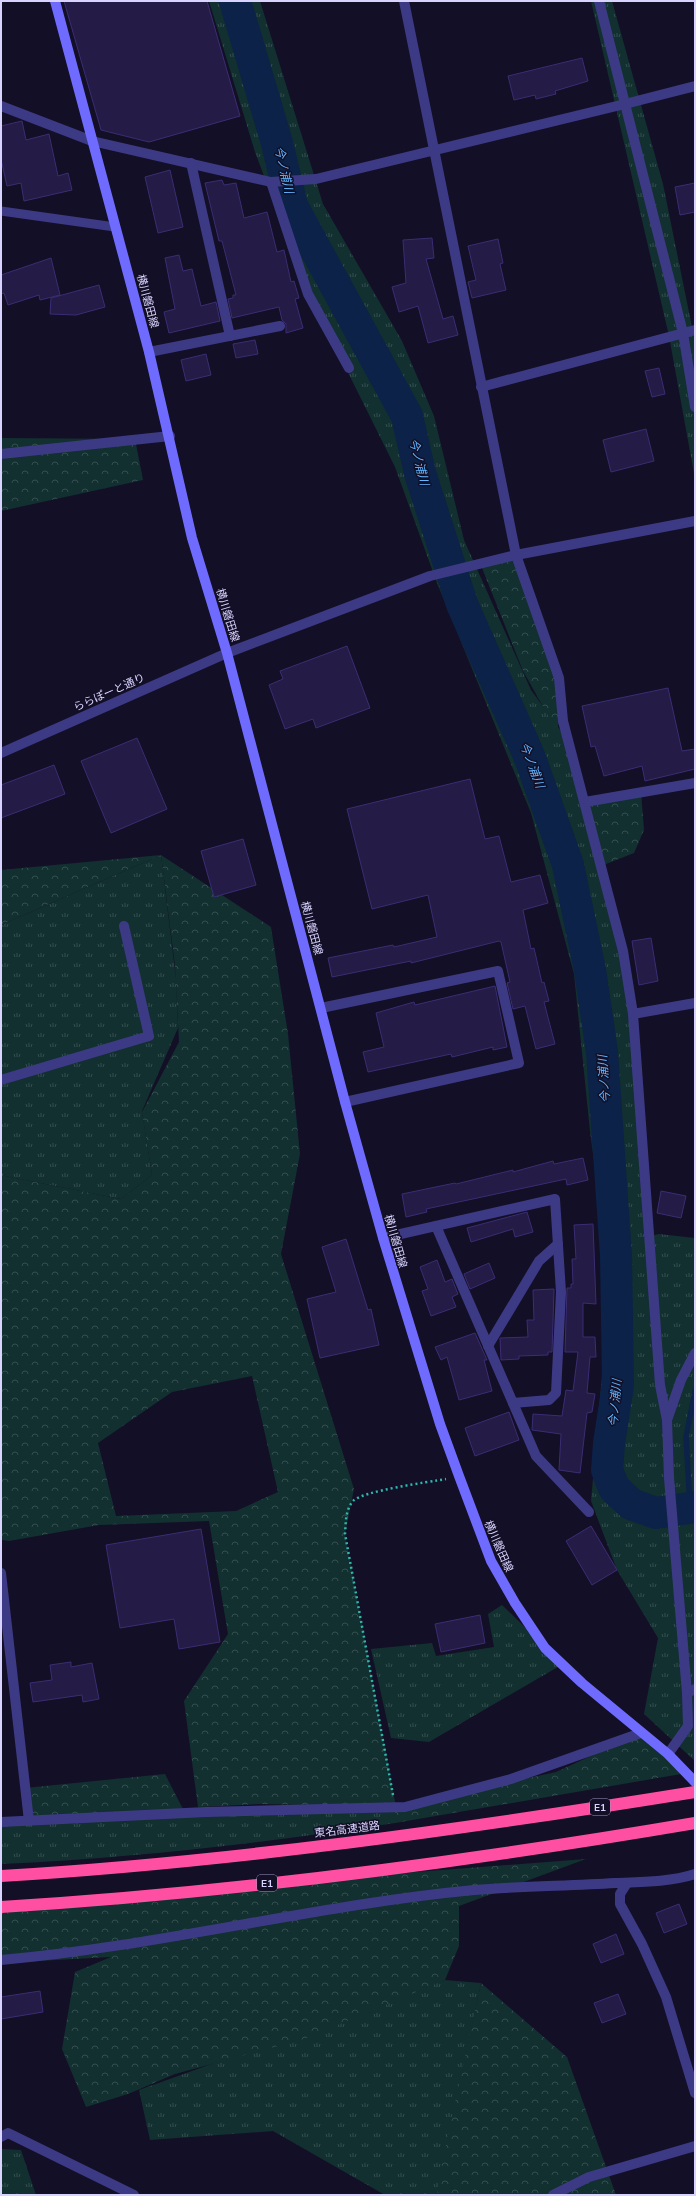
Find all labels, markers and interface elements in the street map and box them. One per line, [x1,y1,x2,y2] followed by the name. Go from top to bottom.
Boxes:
[272,145,298,197] water label: 今ノ浦川
[134,273,162,329] street label: 横川磐田線
[406,437,433,489] water label: 今ノ浦川
[213,587,243,643] street label: 横川磐田線
[71,670,147,714] street label: ららぽーと通り
[517,740,549,792] water label: 今ノ浦川
[298,900,326,956] street label: 横川磐田線
[594,1053,613,1104] water label: 今ノ浦川
[382,1213,410,1269] street label: 横川磐田線
[605,1376,624,1428] water label: 今ノ浦川
[481,1518,517,1574] street label: 横川磐田線
[590,1799,610,1815] road number: E1
[313,1818,381,1840] street label: 東名高速道路
[257,1875,277,1891] road number: E1

